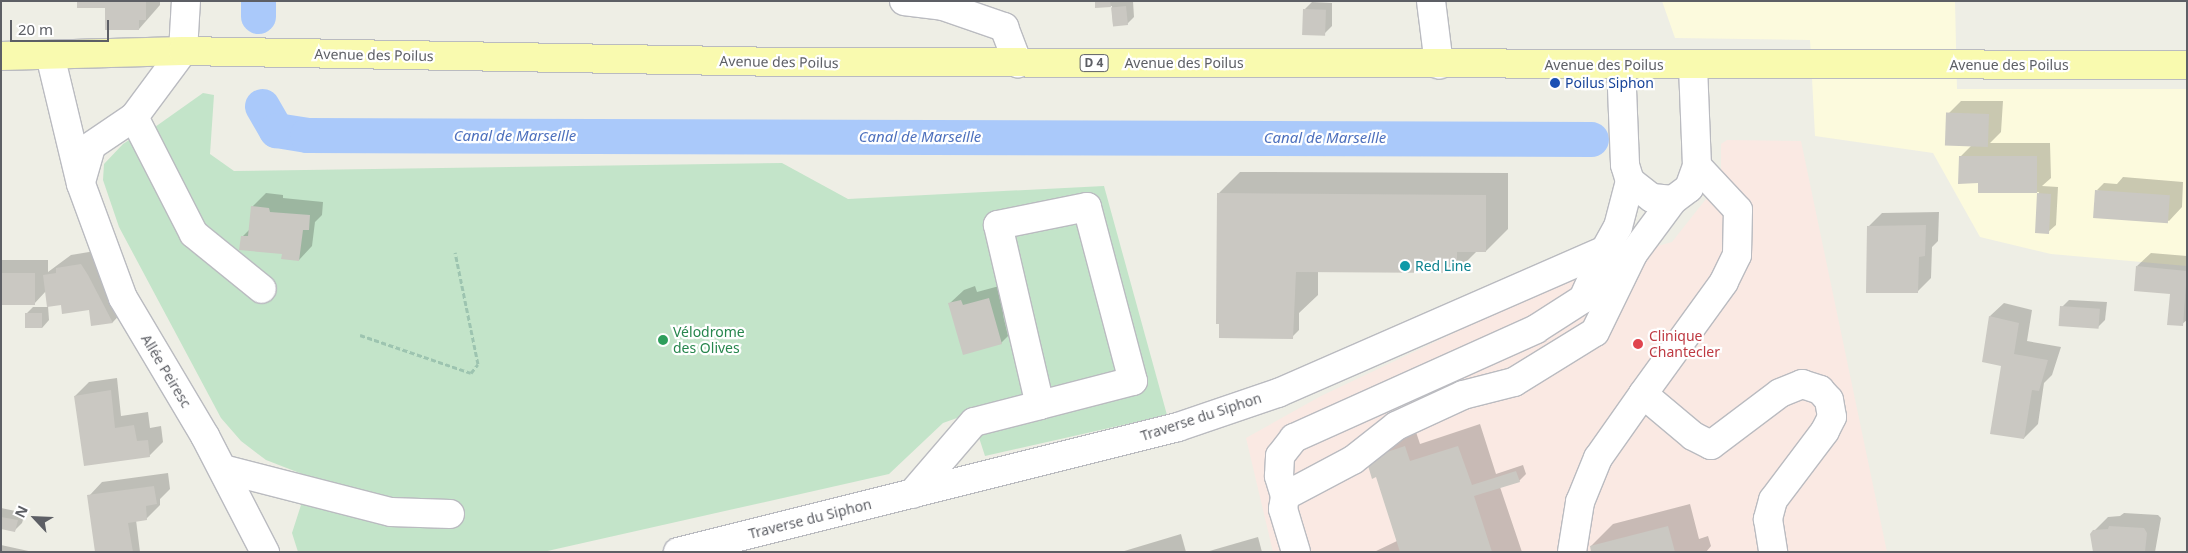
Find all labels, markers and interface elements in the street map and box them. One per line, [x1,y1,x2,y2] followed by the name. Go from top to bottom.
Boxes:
[12,10,111,42] scale bar
[18,19,53,39] text: 20 m
[314,46,434,64] street label: Avenue des Poilus
[719,53,839,71] street label: Avenue des Poilus
[1079,54,1109,72] road number: D 4
[1124,55,1244,71] street label: Avenue des Poilus
[1544,57,1664,73] street label: Avenue des Poilus
[1949,57,2069,73] street label: Avenue des Poilus
[1565,75,1654,91] place label: Poilus Siphon
[1549,77,1561,89] marker: Poilus Siphon
[454,127,576,145] water label: Canal de Marseille
[859,128,981,146] water label: Canal de Marseille
[1264,129,1386,147] water label: Canal de Marseille
[1415,258,1471,274] place label: Red Line
[1399,260,1411,272] marker: Red Line
[673,324,745,357] place label: Vélodrome des Olives
[1649,328,1720,361] place label: Clinique Chantecler
[138,331,194,411] street label: Allée Peiresc
[657,334,669,346] marker: Vélodrome des Olives
[1631,337,1645,351] marker: Clinique Chantecler
[1138,390,1264,444] street label: Traverse du Siphon
[10,493,60,543] north arrow
[747,496,873,542] street label: Traverse du Siphon
[10,502,32,521] text: N

